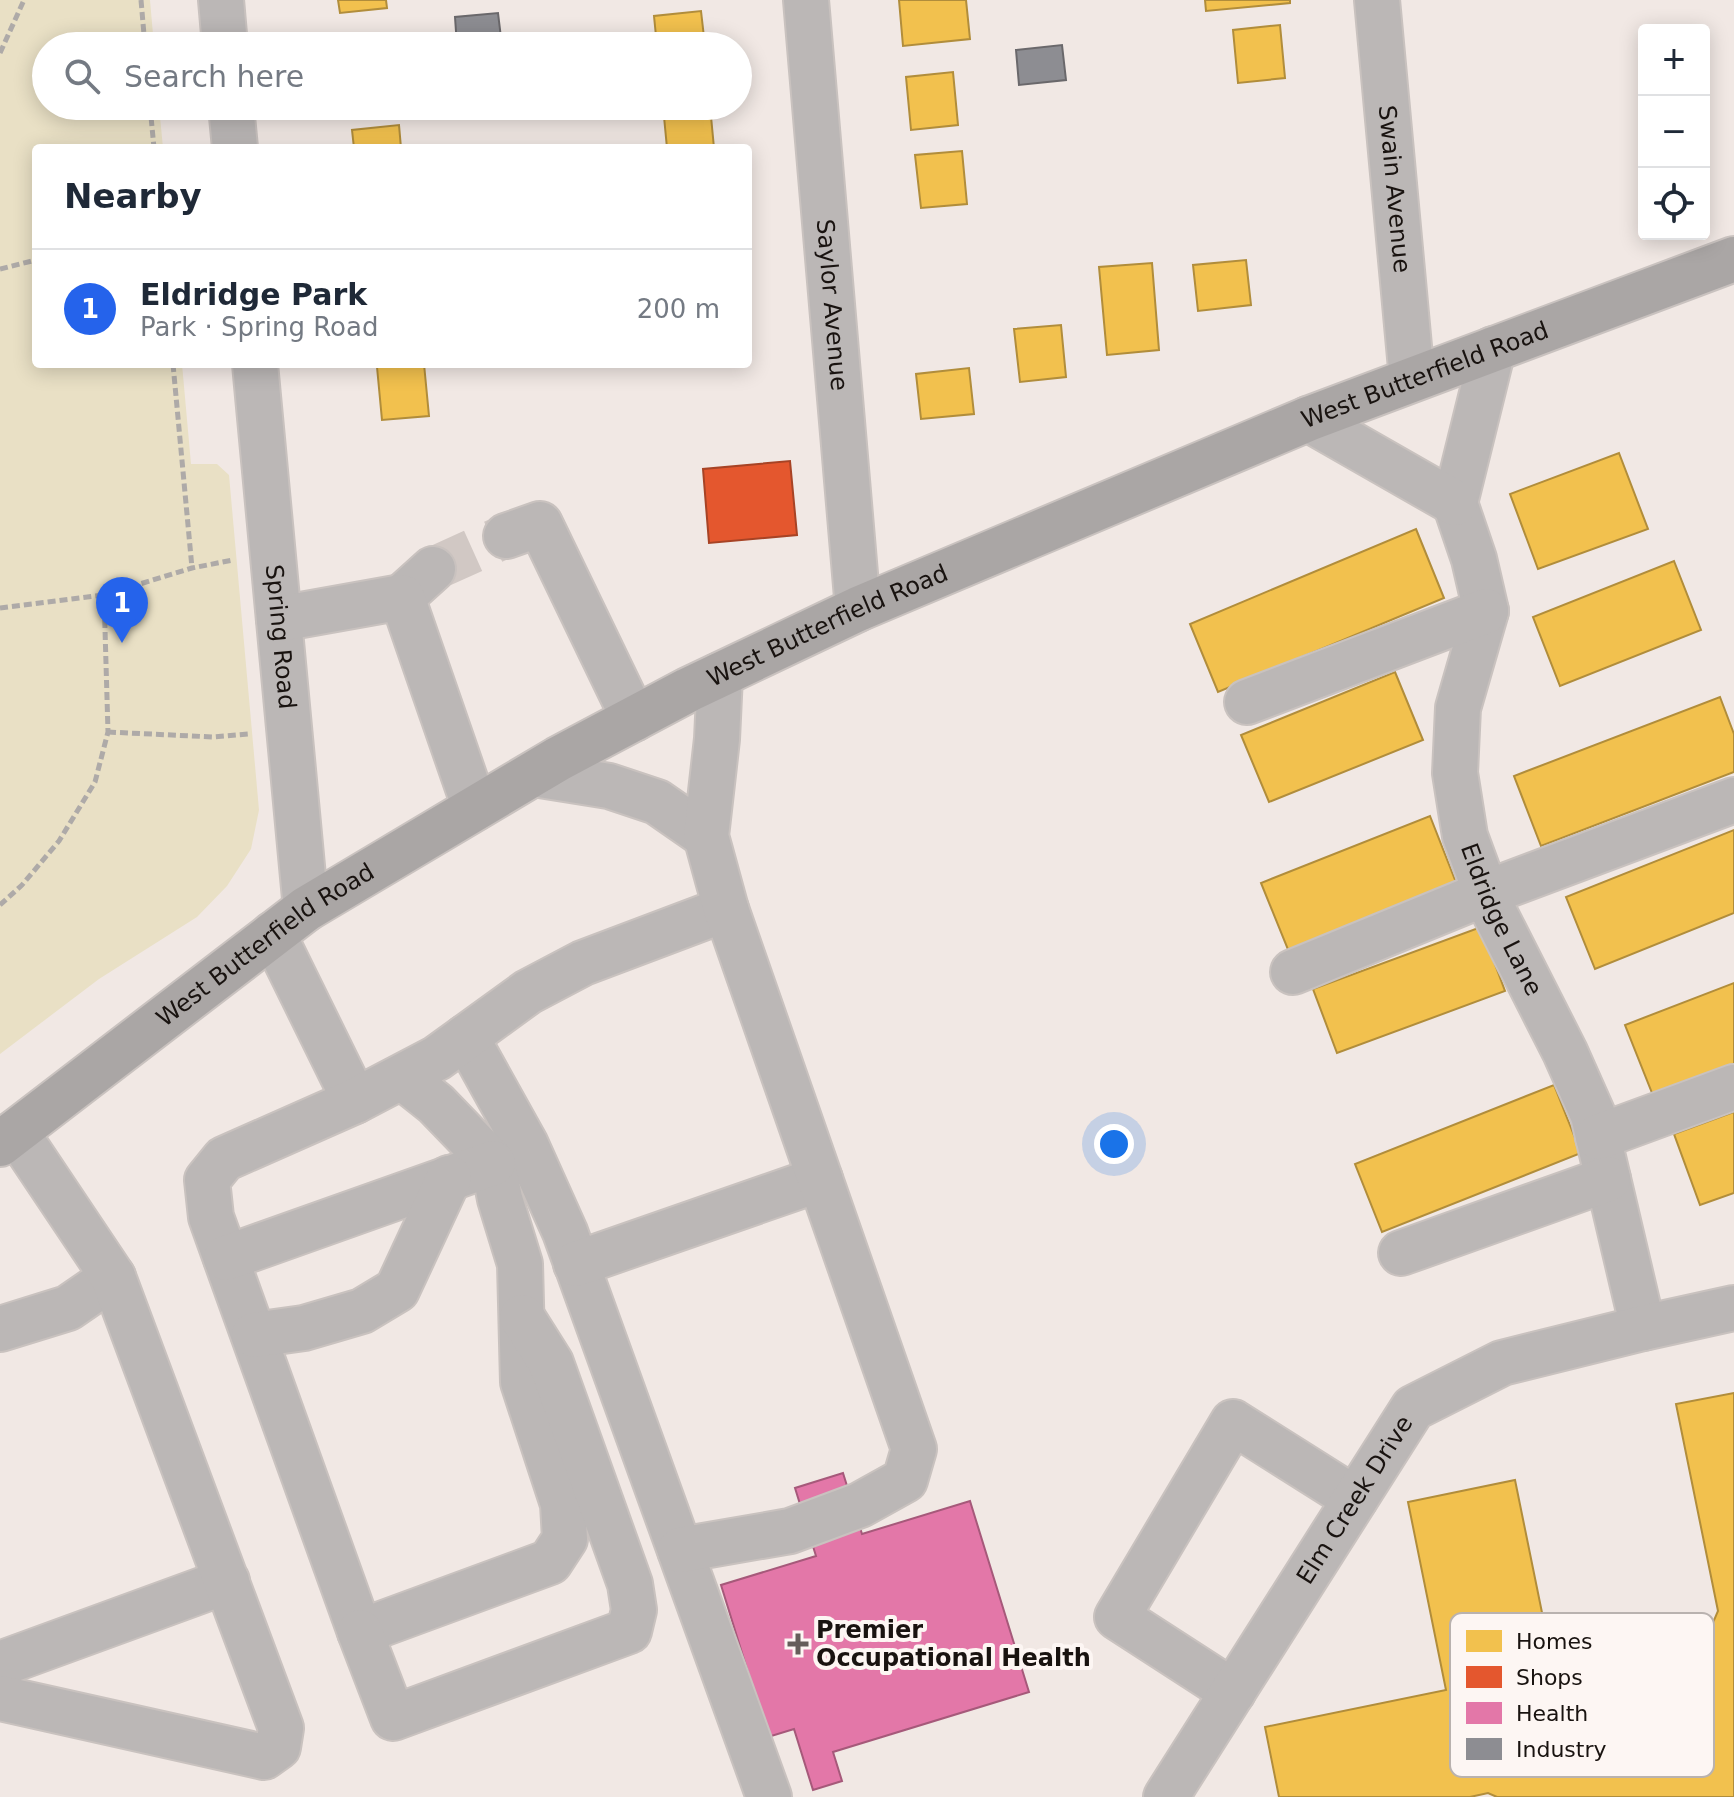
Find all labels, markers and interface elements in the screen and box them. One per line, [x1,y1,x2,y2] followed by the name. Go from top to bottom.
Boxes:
[1638,24,1710,240] map controls
[1638,24,1710,96] button: +
[32,32,752,120] search box
[60,54,104,98] icon: search
[124,59,304,94] text: Search here
[1638,96,1710,168] button: −
[1373,104,1416,274] street label: Swain Avenue
[1638,168,1710,240] button: locate
[64,176,202,216] text: Nearby
[811,218,853,392] street label: Saylor Avenue
[140,277,367,312] text: Eldridge Park
[81,294,99,324] text: 1
[637,294,720,324] text: 200 m
[140,312,378,342] text: Park · Spring Road
[1298,316,1552,434] street label: West Butterfield Road
[703,559,952,693] street label: West Butterfield Road
[260,563,301,710] street label: Spring Road
[96,577,148,643] pin: 1
[1455,839,1548,1000] street label: Eldridge Lane
[151,858,379,1033] street label: West Butterfield Road
[1094,1124,1134,1164] your location
[1291,1410,1419,1589] street label: Elm Creek Drive
[1450,1613,1714,1777] legend
[816,1616,1091,1672] place label: Premier Occupational Health
[1516,1629,1592,1654] text: Homes
[787,1633,809,1655] marker: Premier Occupational Health
[1516,1665,1583,1690] text: Shops
[1516,1701,1588,1726] text: Health
[1516,1737,1607,1762] text: Industry

